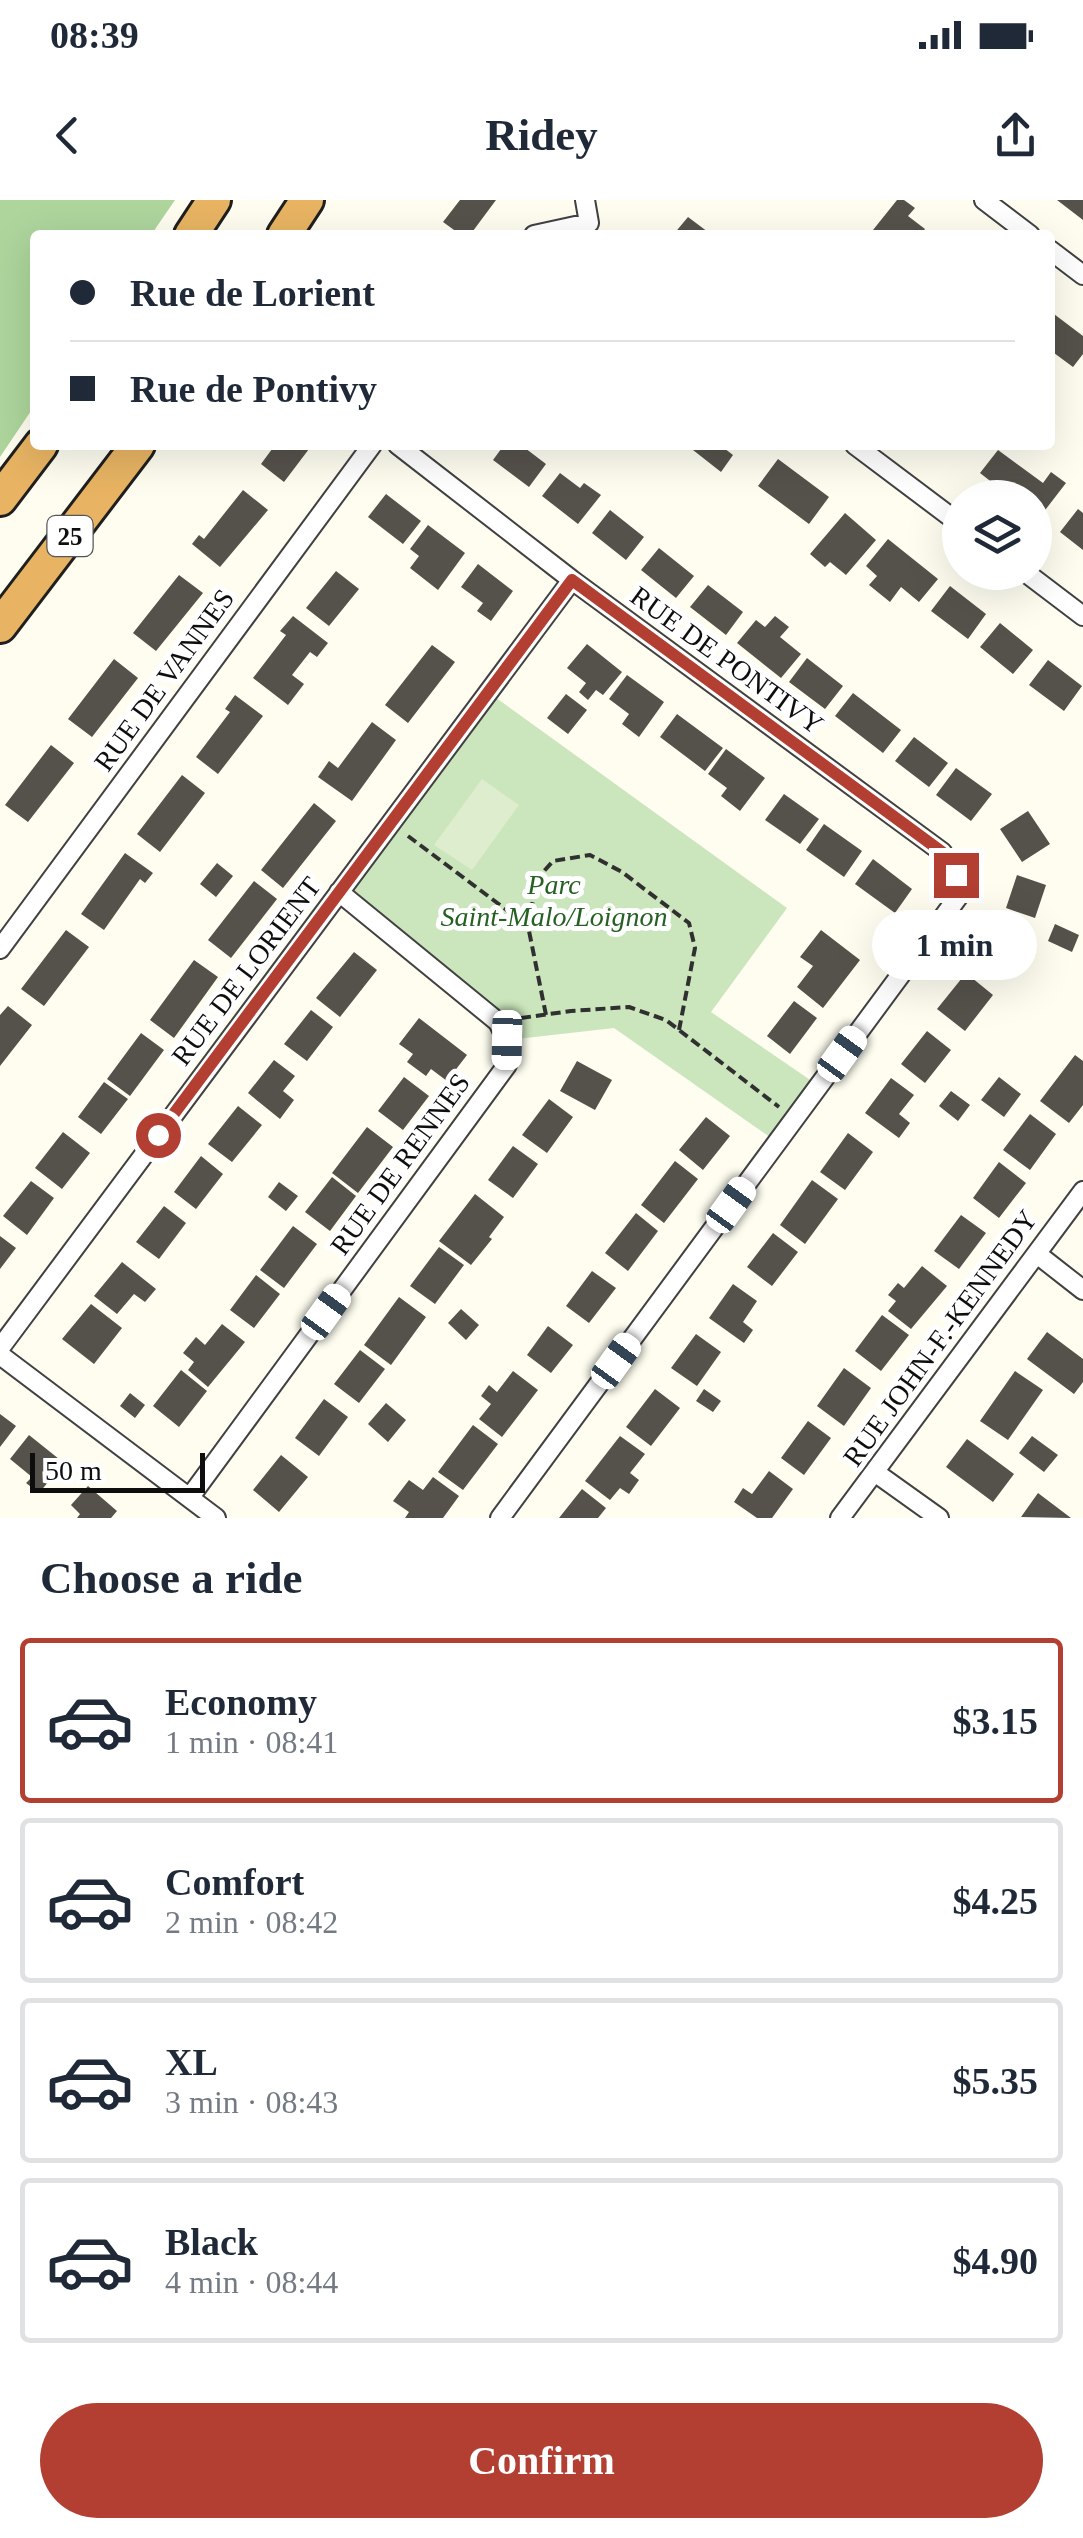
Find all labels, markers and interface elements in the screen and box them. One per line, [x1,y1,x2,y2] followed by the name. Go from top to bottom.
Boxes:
[50,14,139,56] text: 08:39
[40,108,95,163] icon: back
[988,108,1043,163] icon: share
[485,110,598,160] text: Ridey
[130,272,375,314] text: Rue de Lorient
[130,368,377,410] text: Rue de Pontivy
[942,480,1052,590] map controls
[942,480,1052,590] button: layers
[48,516,92,556] road number: 25
[625,580,829,740] street label: RUE DE PONTIVY
[88,583,240,777] street label: RUE DE VANNES
[934,853,979,898] route end
[440,869,668,932] park label: Parc Saint-Malo/Loignon
[165,871,327,1071] street label: RUE DE LORIENT
[874,910,1038,980] callout: 1 min
[916,927,993,963] text: 1 min
[491,1010,523,1070] car
[812,1021,872,1087] car
[324,1067,476,1261] street label: RUE DE RENNES
[136,1113,181,1158] route start
[701,1172,761,1238] car
[837,1204,1043,1472] street label: RUE JOHN-F.-KENNEDY
[296,1279,356,1345] car
[586,1328,646,1394] car
[30,1448,205,1492] scale bar
[45,1455,102,1486] text: 50 m
[40,1553,303,1603] text: Choose a ride
[45,1676,135,1766] icon: car
[165,1681,317,1723] text: Economy
[953,1700,1038,1742] text: $3.15
[165,1724,338,1760] text: 1 min · 08:41
[45,1856,135,1946] icon: car
[165,1861,304,1903] text: Comfort
[953,1880,1038,1922] text: $4.25
[165,1904,338,1940] text: 2 min · 08:42
[45,2036,135,2126] icon: car
[165,2041,218,2083] text: XL
[953,2060,1038,2102] text: $5.35
[165,2084,338,2120] text: 3 min · 08:43
[45,2216,135,2306] icon: car
[165,2221,258,2263] text: Black
[953,2240,1038,2282] text: $4.90
[165,2264,338,2300] text: 4 min · 08:44
[40,2403,1043,2518] button: Confirm

